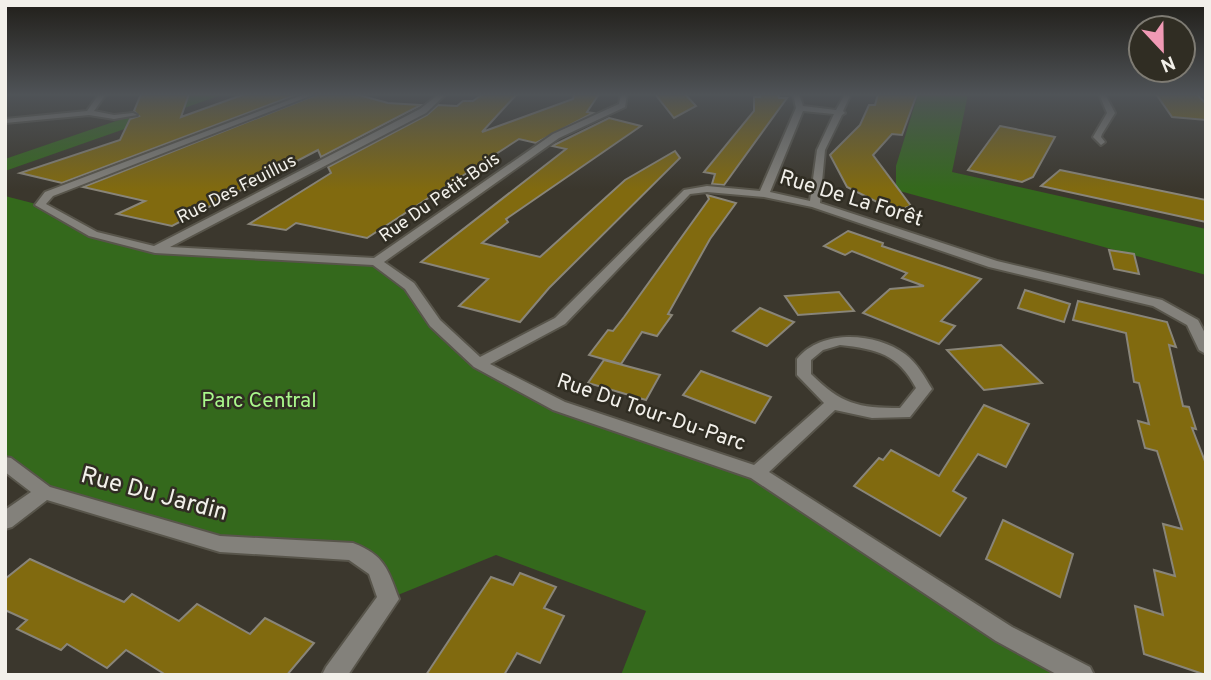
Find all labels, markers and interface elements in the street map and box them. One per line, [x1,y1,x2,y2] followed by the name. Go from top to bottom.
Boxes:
[1127,14,1197,84] north arrow
[1157,49,1178,77] text: N
[375,148,505,248] street label: Rue Du Petit-Bois
[173,150,301,230] street label: Rue Des Feuillus
[776,164,926,234] street label: Rue De La Forêt
[553,368,749,458] street label: Rue Du Tour-Du-Parc
[201,388,317,415] park label: Parc Central
[77,461,231,529] street label: Rue Du Jardin

